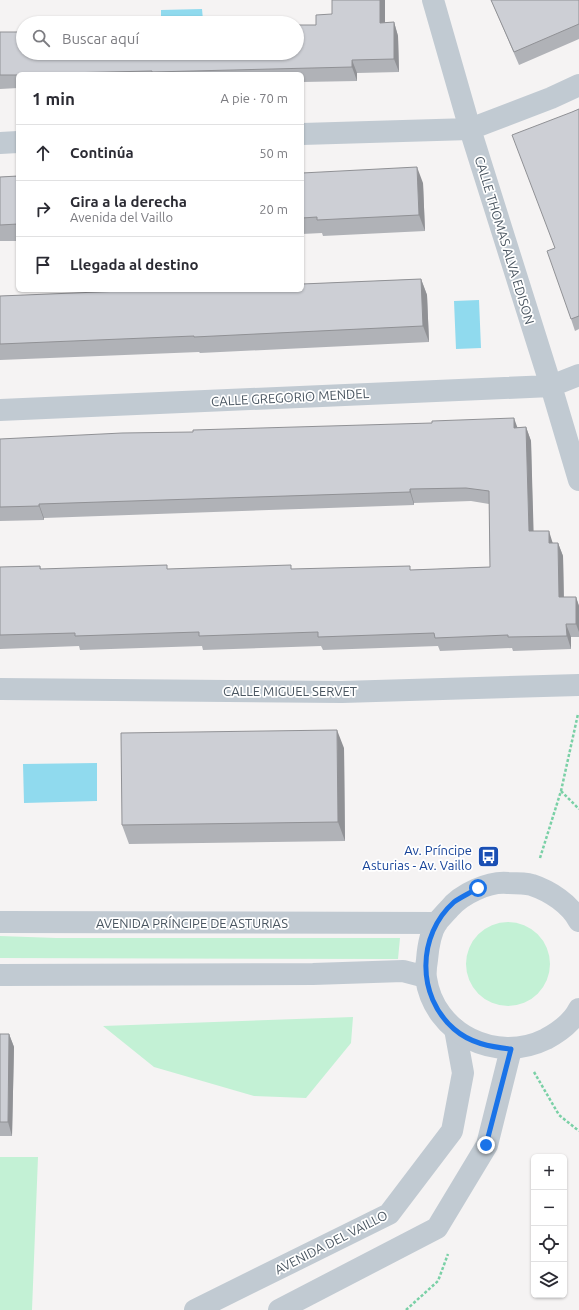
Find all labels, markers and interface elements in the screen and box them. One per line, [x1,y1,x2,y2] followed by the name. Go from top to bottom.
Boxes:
[16,16,304,60] search box
[30,27,52,49] icon: search
[62,30,139,47] text: Buscar aquí
[32,89,75,108] text: 1 min
[221,91,288,105] text: A pie · 70 m
[32,142,54,164] icon: ahead
[70,144,134,161] text: Continúa
[259,146,288,160] text: 50 m
[473,154,537,326] street label: CALLE THOMAS ALVA EDISON
[70,193,187,210] text: Gira a la derecha
[32,198,54,220] icon: right
[259,202,288,216] text: 20 m
[70,210,173,224] text: Avenida del Vaillo
[32,254,54,276] icon: arrive
[70,256,199,273] text: Llegada al destino
[211,386,370,408] street label: CALLE GREGORIO MENDEL
[223,684,357,698] street label: CALLE MIGUEL SERVET
[362,843,472,872] place label: Av. Príncipe Asturias - Av. Vaillo
[475,844,501,870] bus stop icon: Av. Príncipe Asturias - Av. Vaillo
[469,879,487,897] route start
[96,915,288,930] street label: AVENIDA PRÍNCIPE DE ASTURIAS
[477,1136,495,1154] route end
[531,1154,567,1298] map controls
[531,1154,567,1190] button: +
[531,1190,567,1226] button: −
[272,1207,390,1277] street label: AVENIDA DEL VAILLO
[531,1226,567,1262] button: locate
[531,1262,567,1298] button: layers

